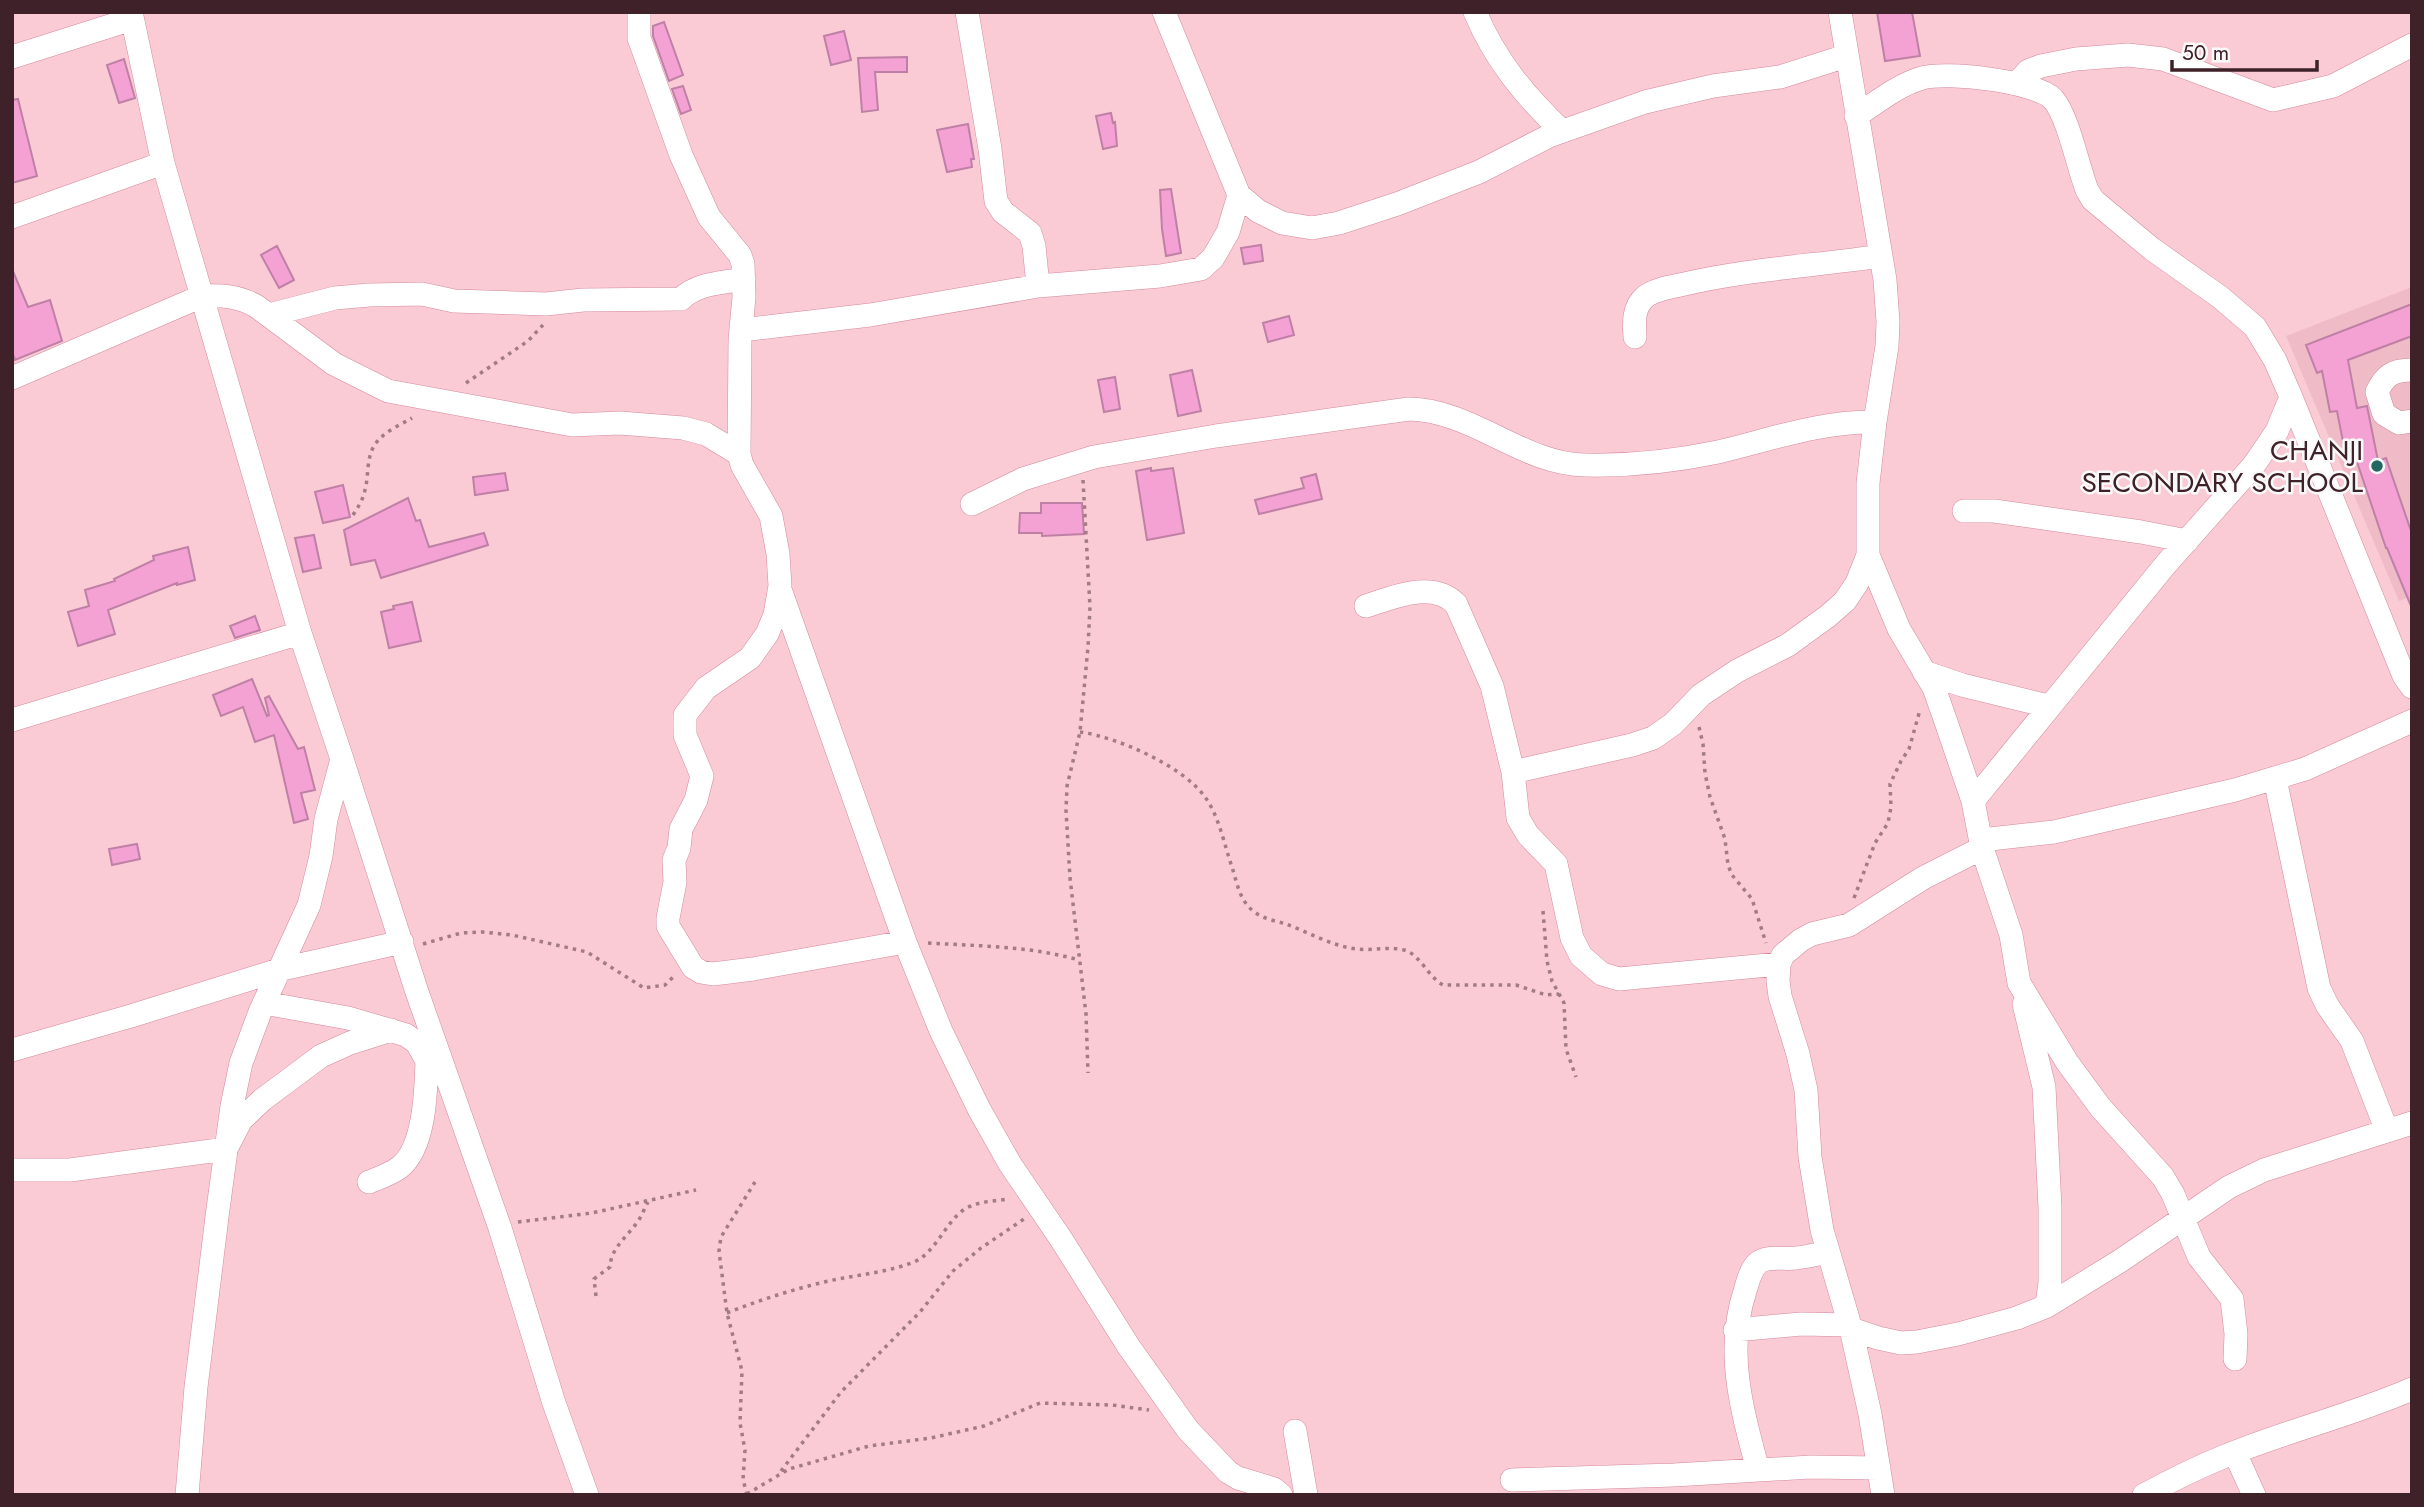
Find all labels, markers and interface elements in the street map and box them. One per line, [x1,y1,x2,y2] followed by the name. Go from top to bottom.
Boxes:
[2172,28,2317,72] scale bar
[2182,38,2229,68] text: 50 m
[2081,430,2363,503] place label: CHANJI SECONDARY SCHOOL
[2369,458,2385,474] marker: CHANJI SECONDARY SCHOOL

